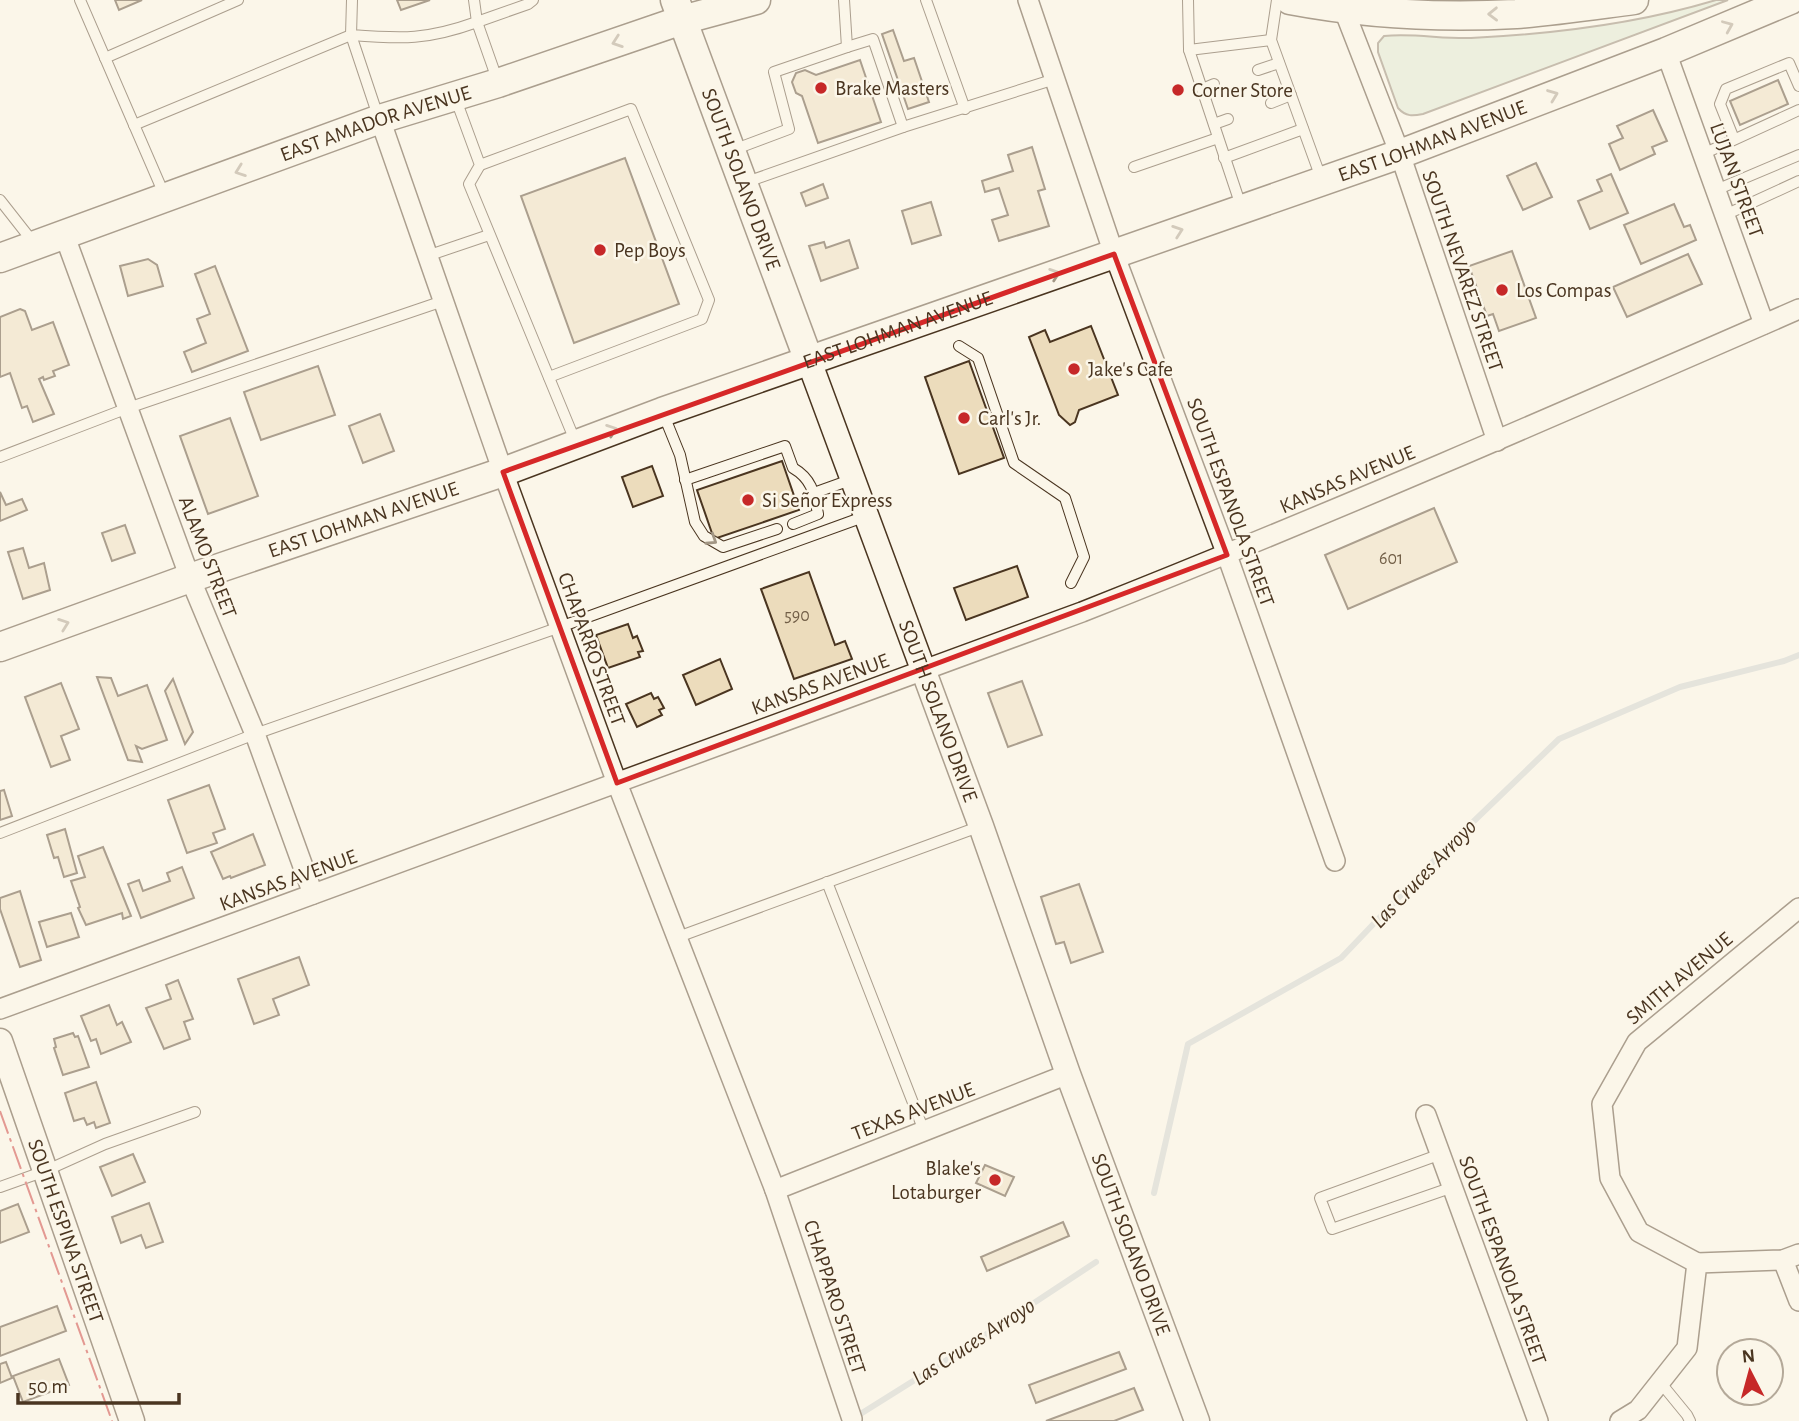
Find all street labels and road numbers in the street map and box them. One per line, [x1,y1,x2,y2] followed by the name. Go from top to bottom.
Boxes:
[277,82,473,166] street label: EAST AMADOR AVENUE
[698,86,784,273] street label: SOUTH SOLANO DRIVE
[1335,97,1529,186] street label: EAST LOHMAN AVENUE
[1706,120,1767,240] street label: LUJAN STREET
[1418,168,1507,374] street label: SOUTH NEVAREZ STREET
[800,287,995,373] street label: EAST LOHMAN AVENUE
[1183,395,1278,609] street label: SOUTH ESPANOLA STREET
[1277,442,1418,517] street label: KANSAS AVENUE
[266,478,461,562] street label: EAST LOHMAN AVENUE
[175,493,240,621] street label: ALAMO STREET
[554,570,629,729] street label: CHAPARRO STREET
[895,617,981,805] street label: SOUTH SOLANO DRIVE
[749,650,892,719] street label: KANSAS AVENUE
[217,846,360,915] street label: KANSAS AVENUE
[1622,928,1736,1029] street label: SMITH AVENUE
[849,1078,977,1144] street label: TEXAS AVENUE
[24,1136,107,1326] street label: SOUTH ESPINA STREET
[1087,1151,1174,1338] street label: SOUTH SOLANO DRIVE
[1455,1153,1550,1367] street label: SOUTH ESPANOLA STREET
[800,1218,869,1377] street label: CHAPPARO STREET

